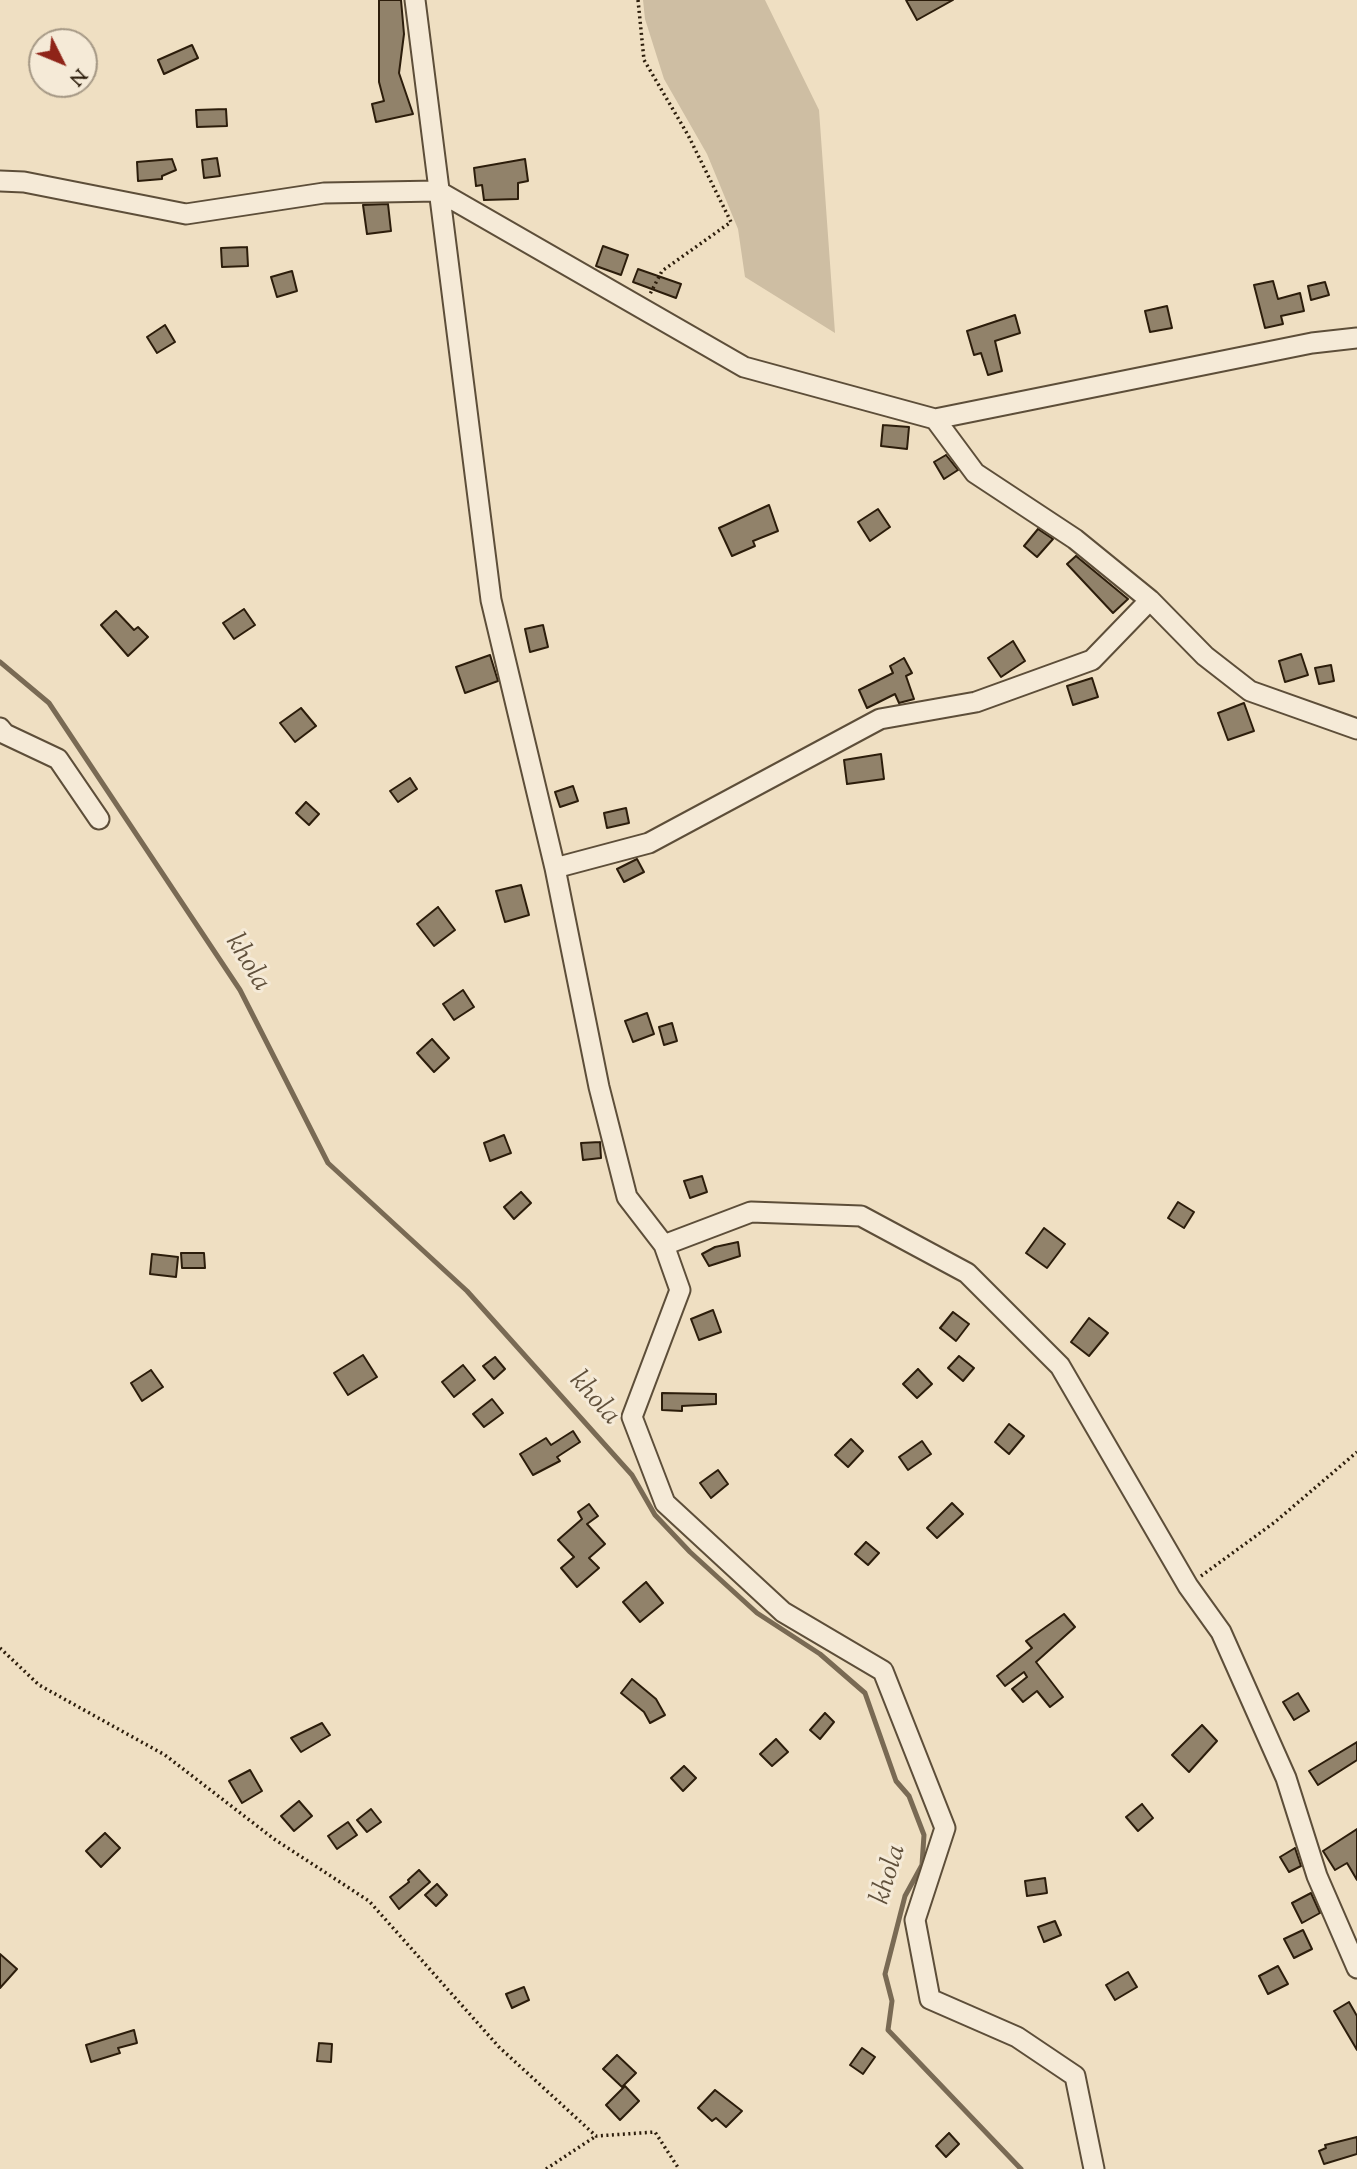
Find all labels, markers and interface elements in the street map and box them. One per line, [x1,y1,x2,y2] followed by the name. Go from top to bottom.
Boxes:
[28,28,98,98] north arrow
[62,62,92,91] text: N
[216,929,276,999] water label: khola
[560,1366,626,1434] water label: khola
[866,1841,916,1909] water label: khola

